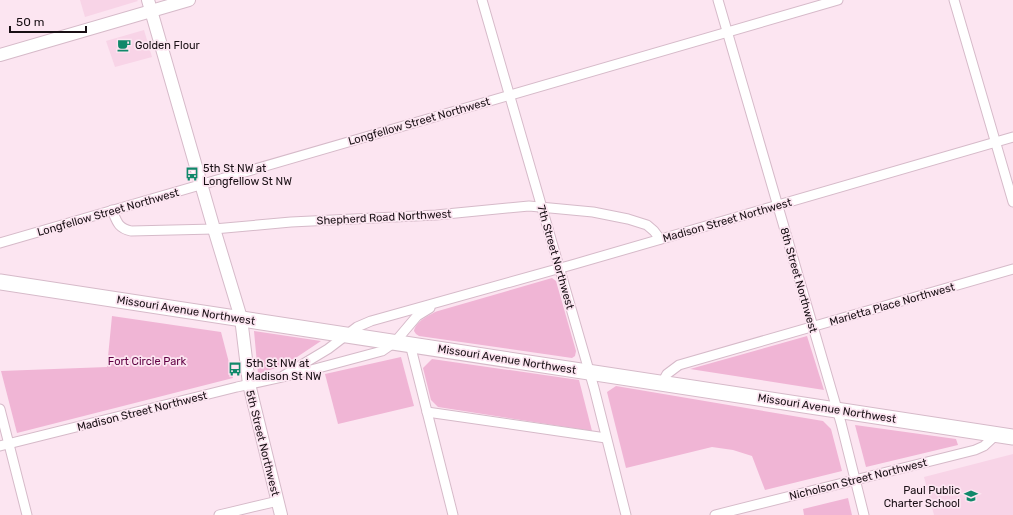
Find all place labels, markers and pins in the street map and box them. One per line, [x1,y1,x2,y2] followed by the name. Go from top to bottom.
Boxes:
[116,37,132,53] cafe icon: Golden Flour
[135,39,201,52] place label: Golden Flour
[203,162,292,188] place label: 5th St NW at Longfellow St NW
[184,166,200,182] bus stop icon: 5th St NW at Longfellow St NW
[246,357,322,383] place label: 5th St NW at Madison St NW
[227,361,243,377] bus stop icon: 5th St NW at Madison St NW
[884,484,960,510] place label: Paul Public Charter School
[963,488,979,504] school or university icon: Paul Public Charter School

